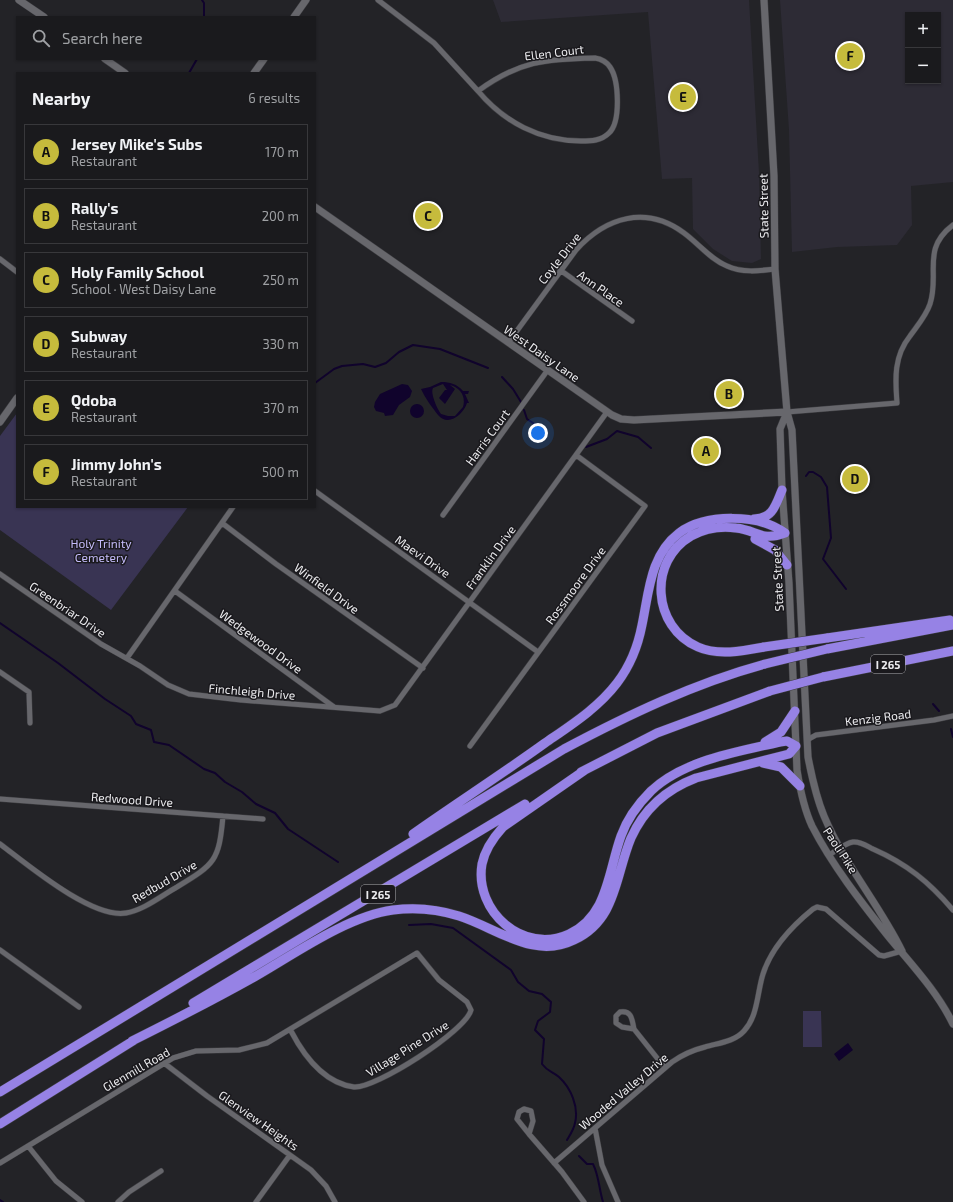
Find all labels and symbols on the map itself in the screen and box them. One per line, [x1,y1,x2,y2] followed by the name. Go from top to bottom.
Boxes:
[523,41,585,63] street label: Ellen Court
[837,41,863,71] pin: F
[670,82,696,112] pin: E
[755,173,771,239] street label: State Street
[415,201,441,231] pin: C
[535,230,583,286] street label: Coyle Drive
[575,267,627,309] street label: Ann Place
[501,322,583,384] street label: West Daisy Lane
[716,379,742,409] pin: B
[462,406,512,468] street label: Harris Court
[528,423,548,443] your location
[693,436,719,466] pin: A
[842,464,868,494] pin: D
[462,522,518,592] street label: Franklin Drive
[393,532,453,580] street label: Maevi Drive
[70,536,132,564] park label: Holy Trinity Cemetery
[542,543,608,627] street label: Rossmoore Drive
[768,546,786,612] street label: State Street
[292,560,362,616] street label: Winfield Drive
[27,578,109,640] street label: Greenbriar Drive
[217,606,305,676] street label: Wedgewood Drive
[871,655,905,673] road number: I 265
[208,680,296,702] street label: Finchleigh Drive
[844,706,912,728] street label: Kenzig Road
[91,789,173,809] street label: Redwood Drive
[821,824,861,876] street label: Paoli Pike
[129,857,199,905] street label: Redbud Drive
[361,885,395,903] road number: I 265
[363,1017,451,1079] street label: Village Pine Drive
[100,1044,172,1094] street label: Glenmill Road
[576,1050,670,1132] street label: Wooded Valley Drive
[216,1087,302,1153] street label: Glenview Heights

